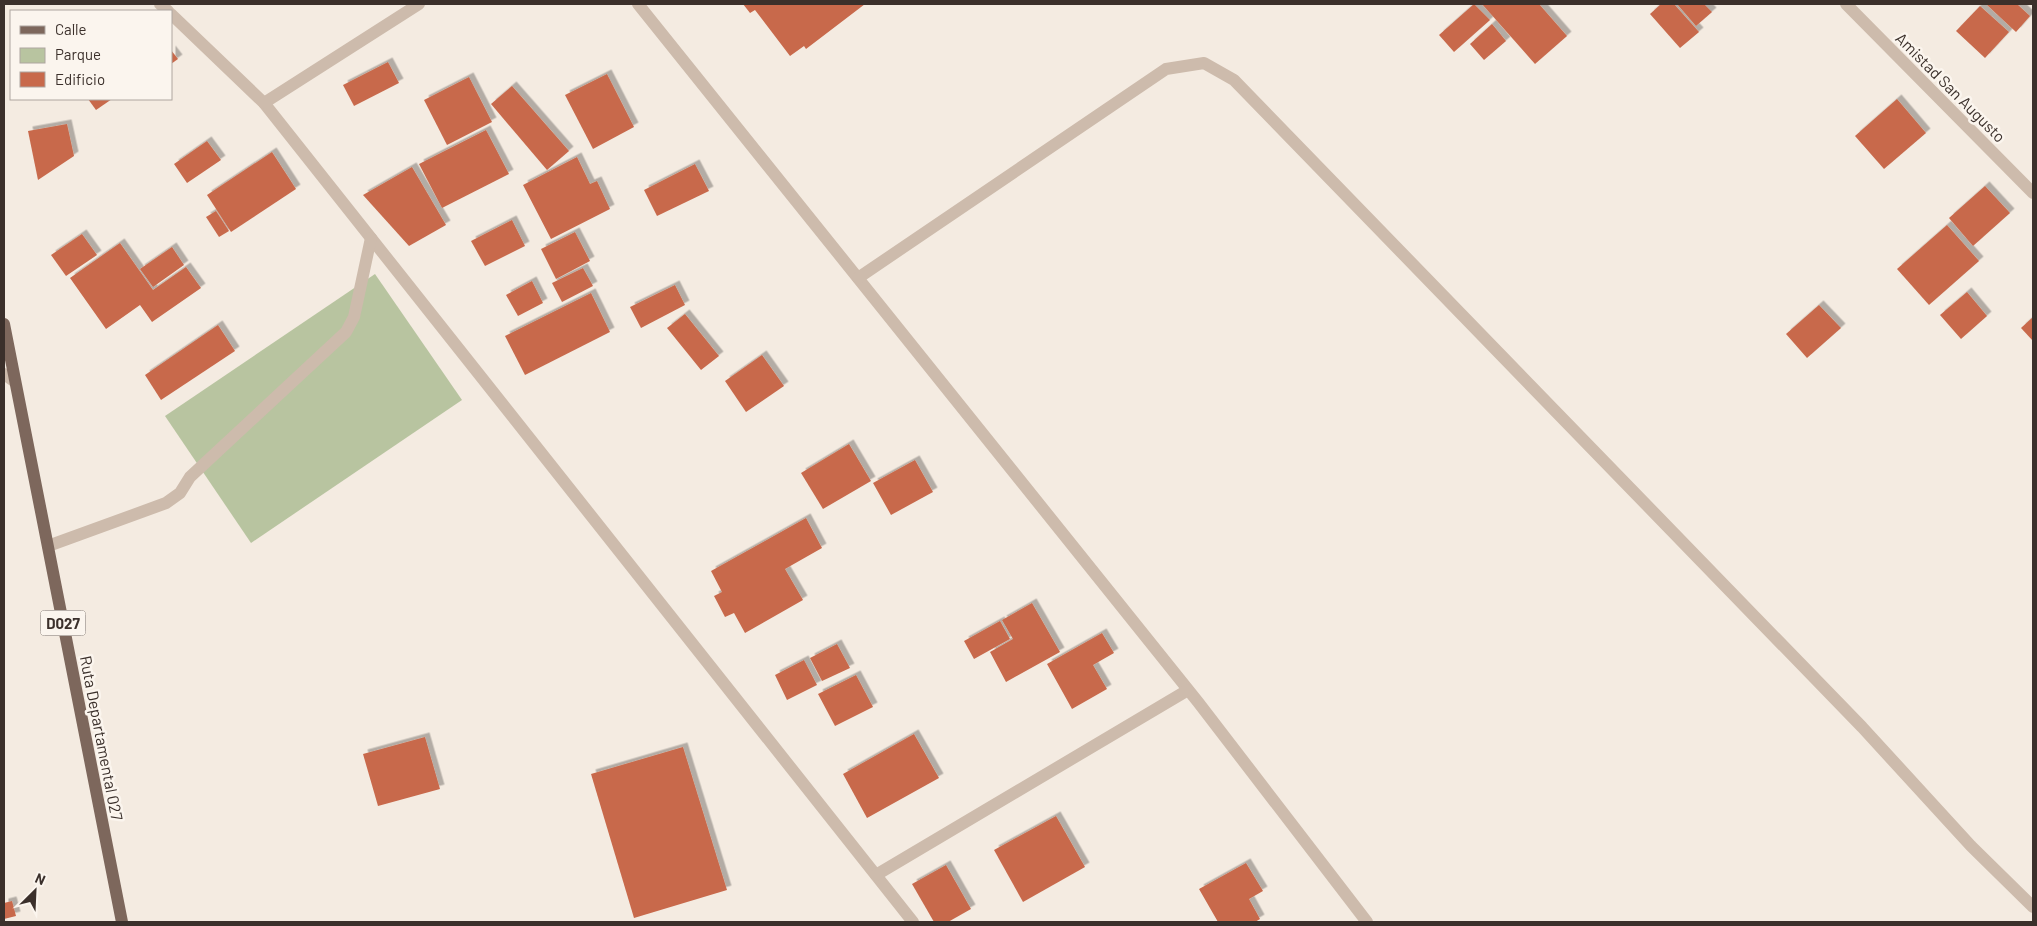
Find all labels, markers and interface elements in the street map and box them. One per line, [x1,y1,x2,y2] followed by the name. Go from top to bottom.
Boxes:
[10,10,172,100] legend
[55,20,87,38] text: Calle
[1892,28,2010,146] street label: Amistad San Augusto
[55,45,101,63] text: Parque
[55,70,105,88] text: Edificio
[40,610,86,636] road number: D027
[77,654,127,822] street label: Ruta Departamental 027
[10,866,60,916] north arrow
[33,869,48,888] text: N

